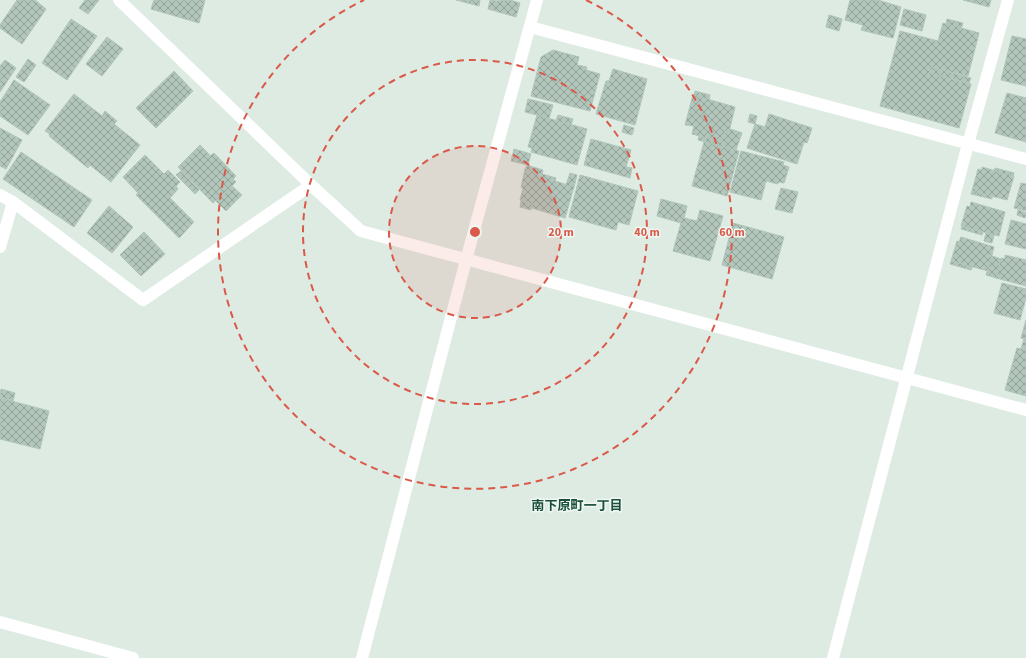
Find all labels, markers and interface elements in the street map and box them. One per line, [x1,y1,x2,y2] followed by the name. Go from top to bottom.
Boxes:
[548,224,574,241] text: 20 m
[634,224,660,241] text: 40 m
[719,224,745,241] text: 60 m
[468,225,482,239] centre of rings
[531,497,623,515] district label: 南下原町一丁目

